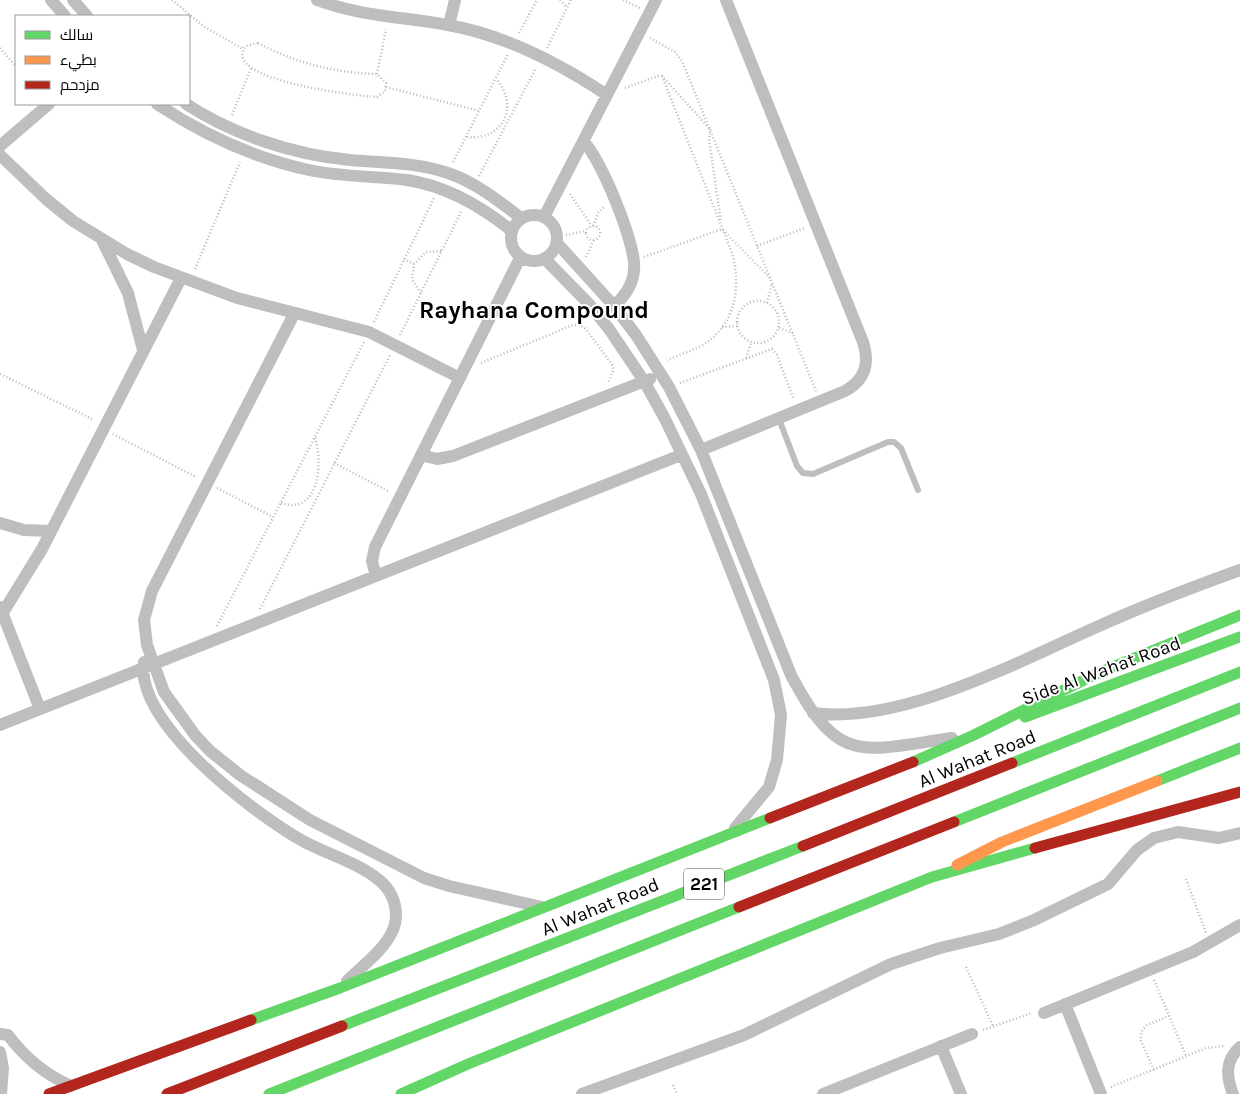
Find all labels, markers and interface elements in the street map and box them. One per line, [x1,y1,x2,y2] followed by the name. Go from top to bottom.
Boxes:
[15,15,190,105] legend
[60,26,93,44] text: سالك
[60,51,97,72] text: بطيء
[60,76,100,95] text: مزدحم
[419,296,649,324] district label: Rayhana Compound
[1019,632,1184,710] street label: Side Al Wahat Road
[915,725,1039,793] street label: Al Wahat Road
[684,869,724,900] road number: 221
[538,873,662,941] street label: Al Wahat Road

